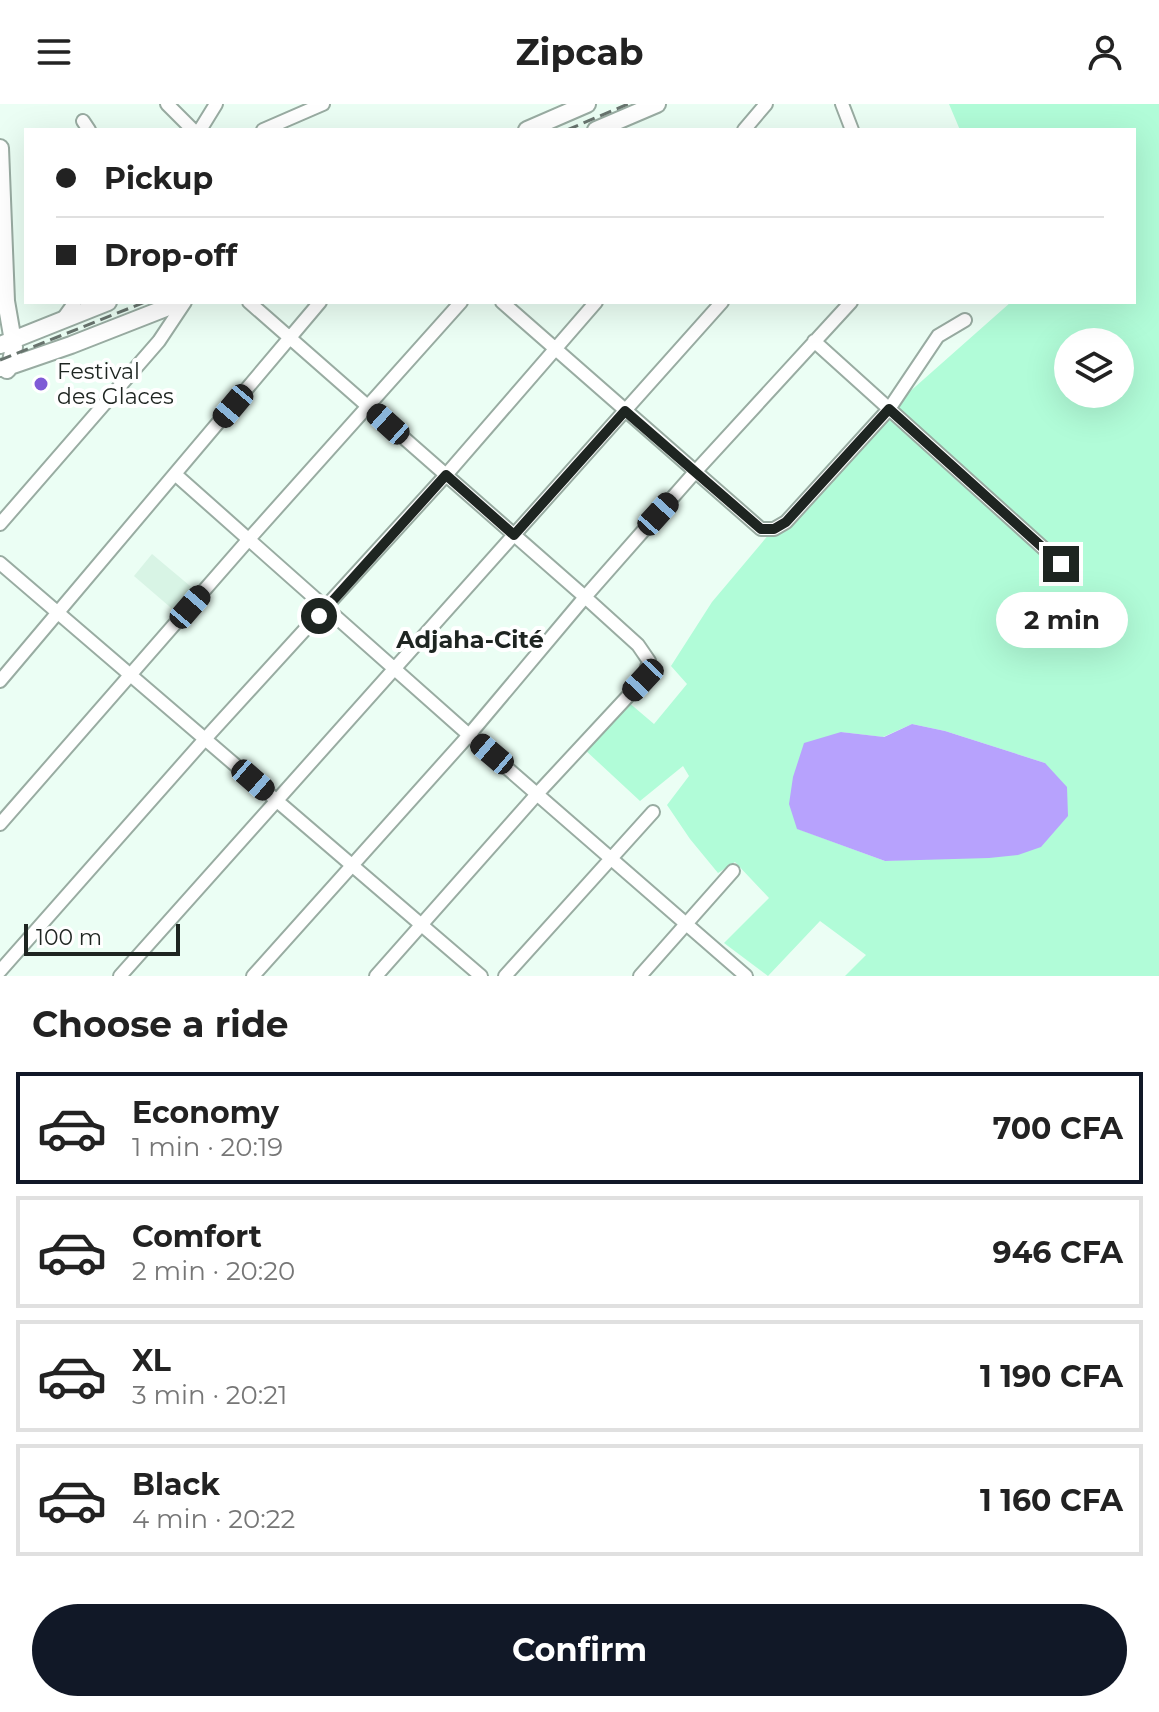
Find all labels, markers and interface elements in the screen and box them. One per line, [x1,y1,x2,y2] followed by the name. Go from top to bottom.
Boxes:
[32,30,76,74] icon: menu
[515,30,644,74] text: Zipcab
[1083,30,1127,74] icon: person
[104,160,213,197] text: Pickup
[104,237,237,274] text: Drop-off
[1054,328,1134,408] map controls
[1054,328,1134,408] button: layers
[57,358,174,410] place label: Festival des Glaces
[32,375,50,393] marker: Festival des Glaces
[208,380,258,432] car
[362,399,414,449] car
[633,488,683,540] car
[1043,546,1079,582] route end
[165,581,215,633] car
[995,592,1127,648] callout: 2 min
[301,598,337,634] route start
[1024,604,1100,636] text: 2 min
[395,625,544,654] district label: Adjaha-Cité
[618,654,668,706] car
[466,729,518,779] car
[227,755,279,805] car
[24,920,180,956] scale bar
[36,924,102,951] text: 100 m
[32,1002,289,1046] text: Choose a ride
[36,1092,108,1164] icon: car
[132,1094,279,1131] text: Economy
[993,1110,1123,1147] text: 700 CFA
[132,1131,283,1163] text: 1 min · 20:19
[36,1216,108,1288] icon: car
[132,1218,262,1255] text: Comfort
[993,1234,1123,1271] text: 946 CFA
[132,1255,295,1287] text: 2 min · 20:20
[36,1340,108,1412] icon: car
[132,1342,171,1379] text: XL
[980,1358,1123,1395] text: 1 190 CFA
[132,1379,287,1411] text: 3 min · 20:21
[36,1464,108,1536] icon: car
[132,1466,220,1503] text: Black
[980,1482,1123,1519] text: 1 160 CFA
[132,1503,295,1535] text: 4 min · 20:22
[32,1604,1127,1696] button: Confirm

